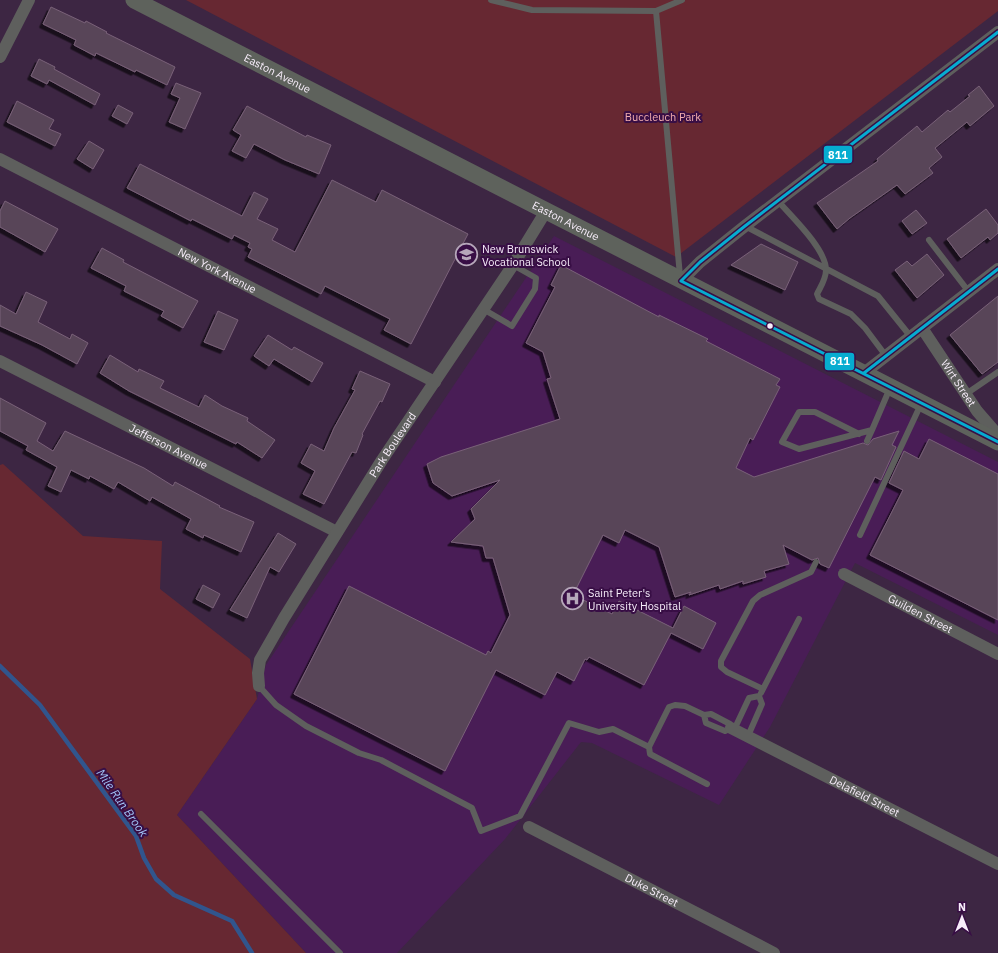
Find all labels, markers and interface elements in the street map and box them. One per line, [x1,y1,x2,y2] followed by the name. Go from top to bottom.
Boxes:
[242,50,313,96] street label: Easton Avenue
[625,110,701,124] park label: Buccleuch Park
[823,145,853,164] line badge: 811
[828,148,848,162] text: 811
[530,198,602,244] street label: Easton Avenue
[453,242,479,268] school or university icon: New Brunswick Vocational School
[482,242,570,269] place label: New Brunswick Vocational School
[176,244,259,296] street label: New York Avenue
[765,321,775,331] unlabelled marker
[824,352,855,371] line badge: 811
[830,354,850,368] text: 811
[938,357,979,409] street label: Wirt Street
[366,410,419,480] street label: Park Boulevard
[127,421,210,472] street label: Jefferson Avenue
[560,586,586,612] hospital icon: Saint Peter's University Hospital
[588,586,681,613] place label: Saint Peter's University Hospital
[886,591,955,636] street label: Guilden Street
[93,766,152,840] water label: Mile Run Brook
[827,772,902,820] street label: Delafield Street
[623,871,681,910] street label: Duke Street
[942,897,982,937] north arrow
[958,900,966,914] text: N

